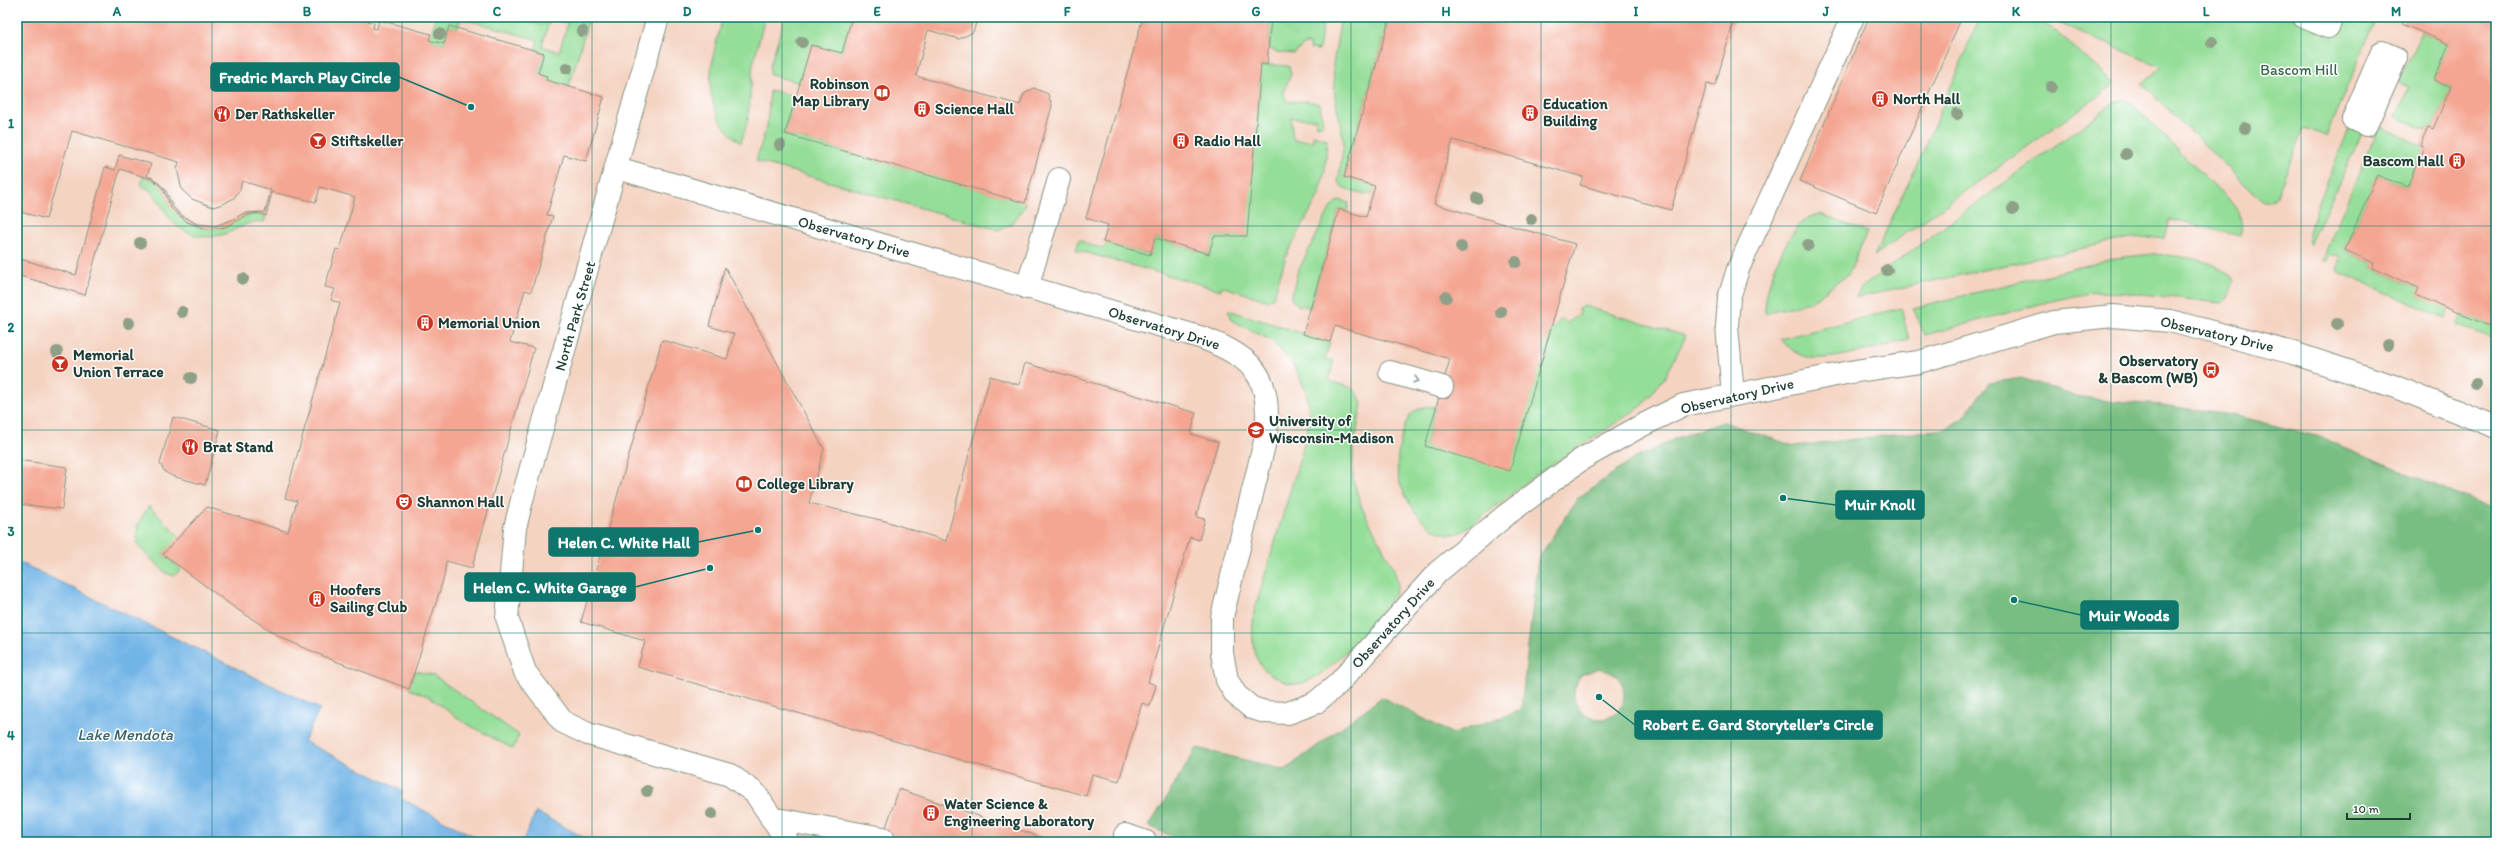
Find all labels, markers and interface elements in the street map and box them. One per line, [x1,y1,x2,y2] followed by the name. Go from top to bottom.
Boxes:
[112,4,122,19] text: A
[303,4,312,19] text: B
[493,4,502,19] text: C
[683,4,692,19] text: D
[873,4,881,19] text: E
[1064,4,1071,19] text: F
[1252,4,1261,19] text: G
[1442,4,1451,19] text: H
[1634,4,1639,19] text: I
[1822,4,1830,19] text: J
[2012,4,2021,19] text: K
[2203,4,2210,19] text: L
[2391,4,2401,19] text: M
[2260,61,2338,79] park label: Bascom Hill
[211,63,399,91] callout: Fredric March Play Circle
[219,68,391,88] text: Fredric March Play Circle
[792,75,870,111] place label: Robinson Map Library
[872,83,892,103] library icon: Robinson Map Library
[1870,89,1890,109] building icon: North Hall
[1893,90,1961,108] place label: North Hall
[1543,95,1608,131] place label: Education Building
[912,99,932,119] building icon: Science Hall
[935,100,1015,118] place label: Science Hall
[1520,103,1540,123] building icon: Education Building
[212,104,232,124] restaurant icon: Der Rathskeller
[235,105,335,123] place label: Der Rathskeller
[8,116,14,131] text: 1
[308,131,328,151] bar icon: Stiftskeller
[1171,131,1191,151] building icon: Radio Hall
[331,132,404,150] place label: Stiftskeller
[1194,132,1261,150] place label: Radio Hall
[2447,151,2467,171] building icon: Bascom Hall
[2363,152,2445,170] place label: Bascom Hall
[796,212,912,262] street label: Observatory Drive
[551,259,599,373] street label: North Park Street
[1106,302,1222,354] street label: Observatory Drive
[2159,312,2275,356] street label: Observatory Drive
[415,313,435,333] building icon: Memorial Union
[438,314,541,332] place label: Memorial Union
[8,320,15,335] text: 2
[73,346,164,381] place label: Memorial Union Terrace
[2098,352,2199,388] place label: Observatory & Bascom (WB)
[50,354,70,374] bar icon: Memorial Union Terrace
[2201,360,2221,380] bus stop icon: Observatory & Bascom (WB)
[1679,374,1795,418] street label: Observatory Drive
[1412,375,1419,384] one-way arrow
[1269,412,1395,447] place label: University of Wisconsin-Madison
[1246,420,1266,440] school or university icon: University of Wisconsin-Madison
[180,437,200,457] restaurant icon: Brat Stand
[203,438,274,456] place label: Brat Stand
[734,474,754,494] library icon: College Library
[757,475,854,494] place label: College Library
[1836,491,1924,519] callout: Muir Knoll
[394,492,414,512] theatre icon: Shannon Hall
[417,493,505,511] place label: Shannon Hall
[1844,495,1916,514] text: Muir Knoll
[7,524,15,539] text: 3
[549,528,698,556] callout: Helen C. White Hall
[558,533,691,552] text: Helen C. White Hall
[465,573,635,601] callout: Helen C. White Garage
[1348,574,1438,672] street label: Observatory Drive
[473,578,627,598] text: Helen C. White Garage
[330,581,407,617] place label: Hoofers Sailing Club
[307,589,327,609] building icon: Hoofers Sailing Club
[2081,601,2178,629] callout: Muir Woods
[2088,606,2170,625] text: Muir Woods
[1635,711,1882,739] callout: Robert E. Gard Storyteller's Circle
[1642,715,1874,735] text: Robert E. Gard Storyteller's Circle
[77,725,174,744] water label: Lake Mendota
[7,728,15,743] text: 4
[944,795,1095,831] place label: Water Science & Engineering Laboratory
[2347,795,2410,821] scale bar
[2353,802,2379,816] text: 10 m
[921,803,941,823] building icon: Water Science & Engineering Laboratory

